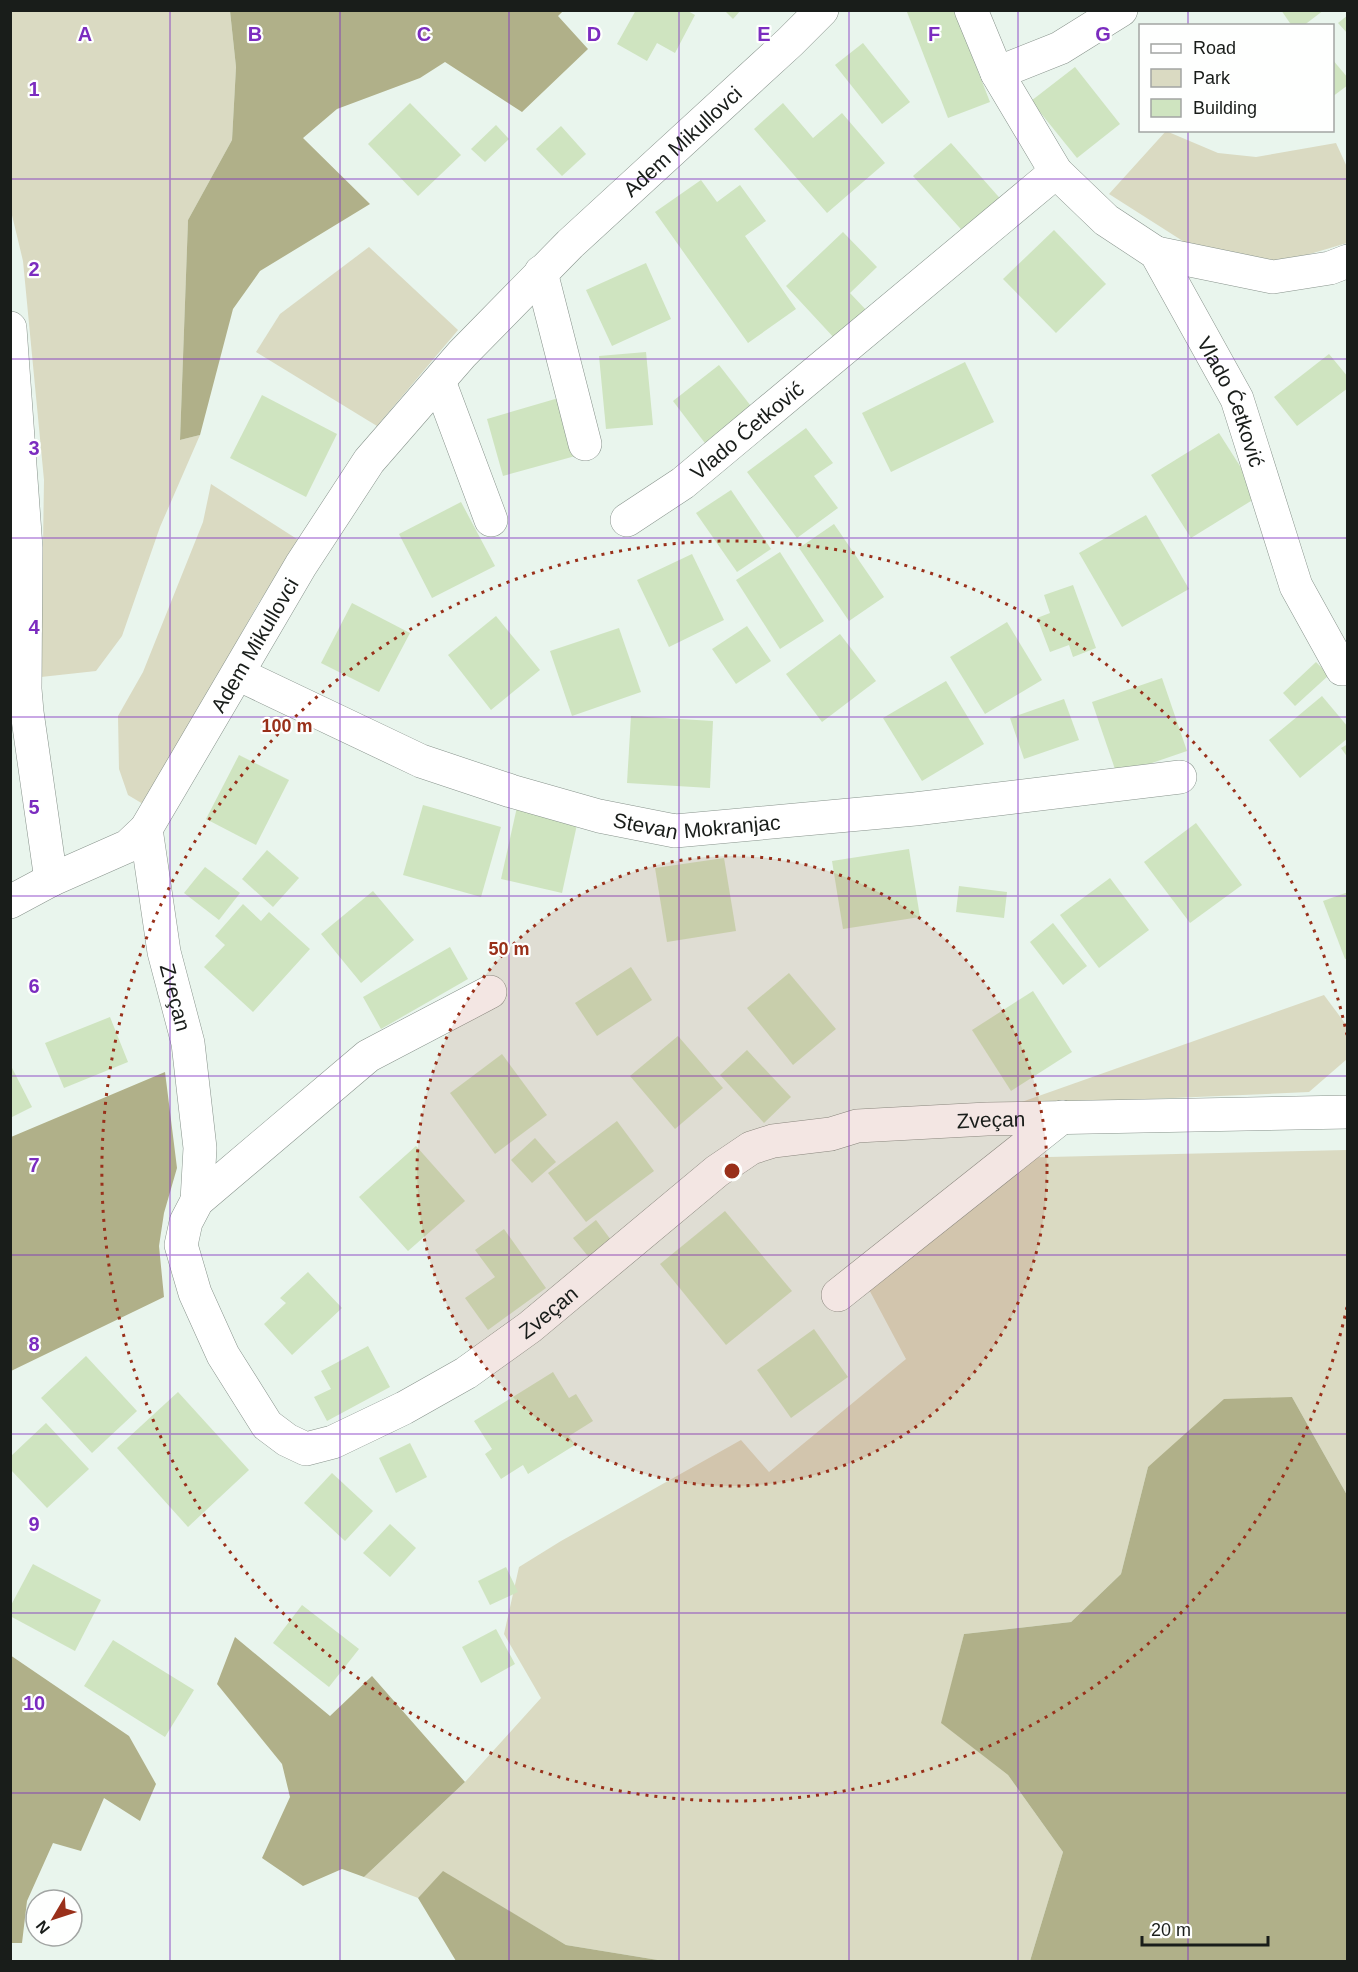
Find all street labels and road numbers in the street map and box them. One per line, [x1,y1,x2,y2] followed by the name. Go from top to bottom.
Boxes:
[618,81,746,201] street label: Adem Mikullovci
[1193,333,1269,470] street label: Vlado Ćetković
[685,376,808,484] street label: Vlado Ćetković
[206,574,302,716] street label: Adem Mikullovci
[611,808,781,843] street label: Stevan Mokranjac
[156,961,196,1033] street label: Zveçan
[956,1107,1026,1132] street label: Zveçan
[514,1281,582,1343] street label: Zveçan

